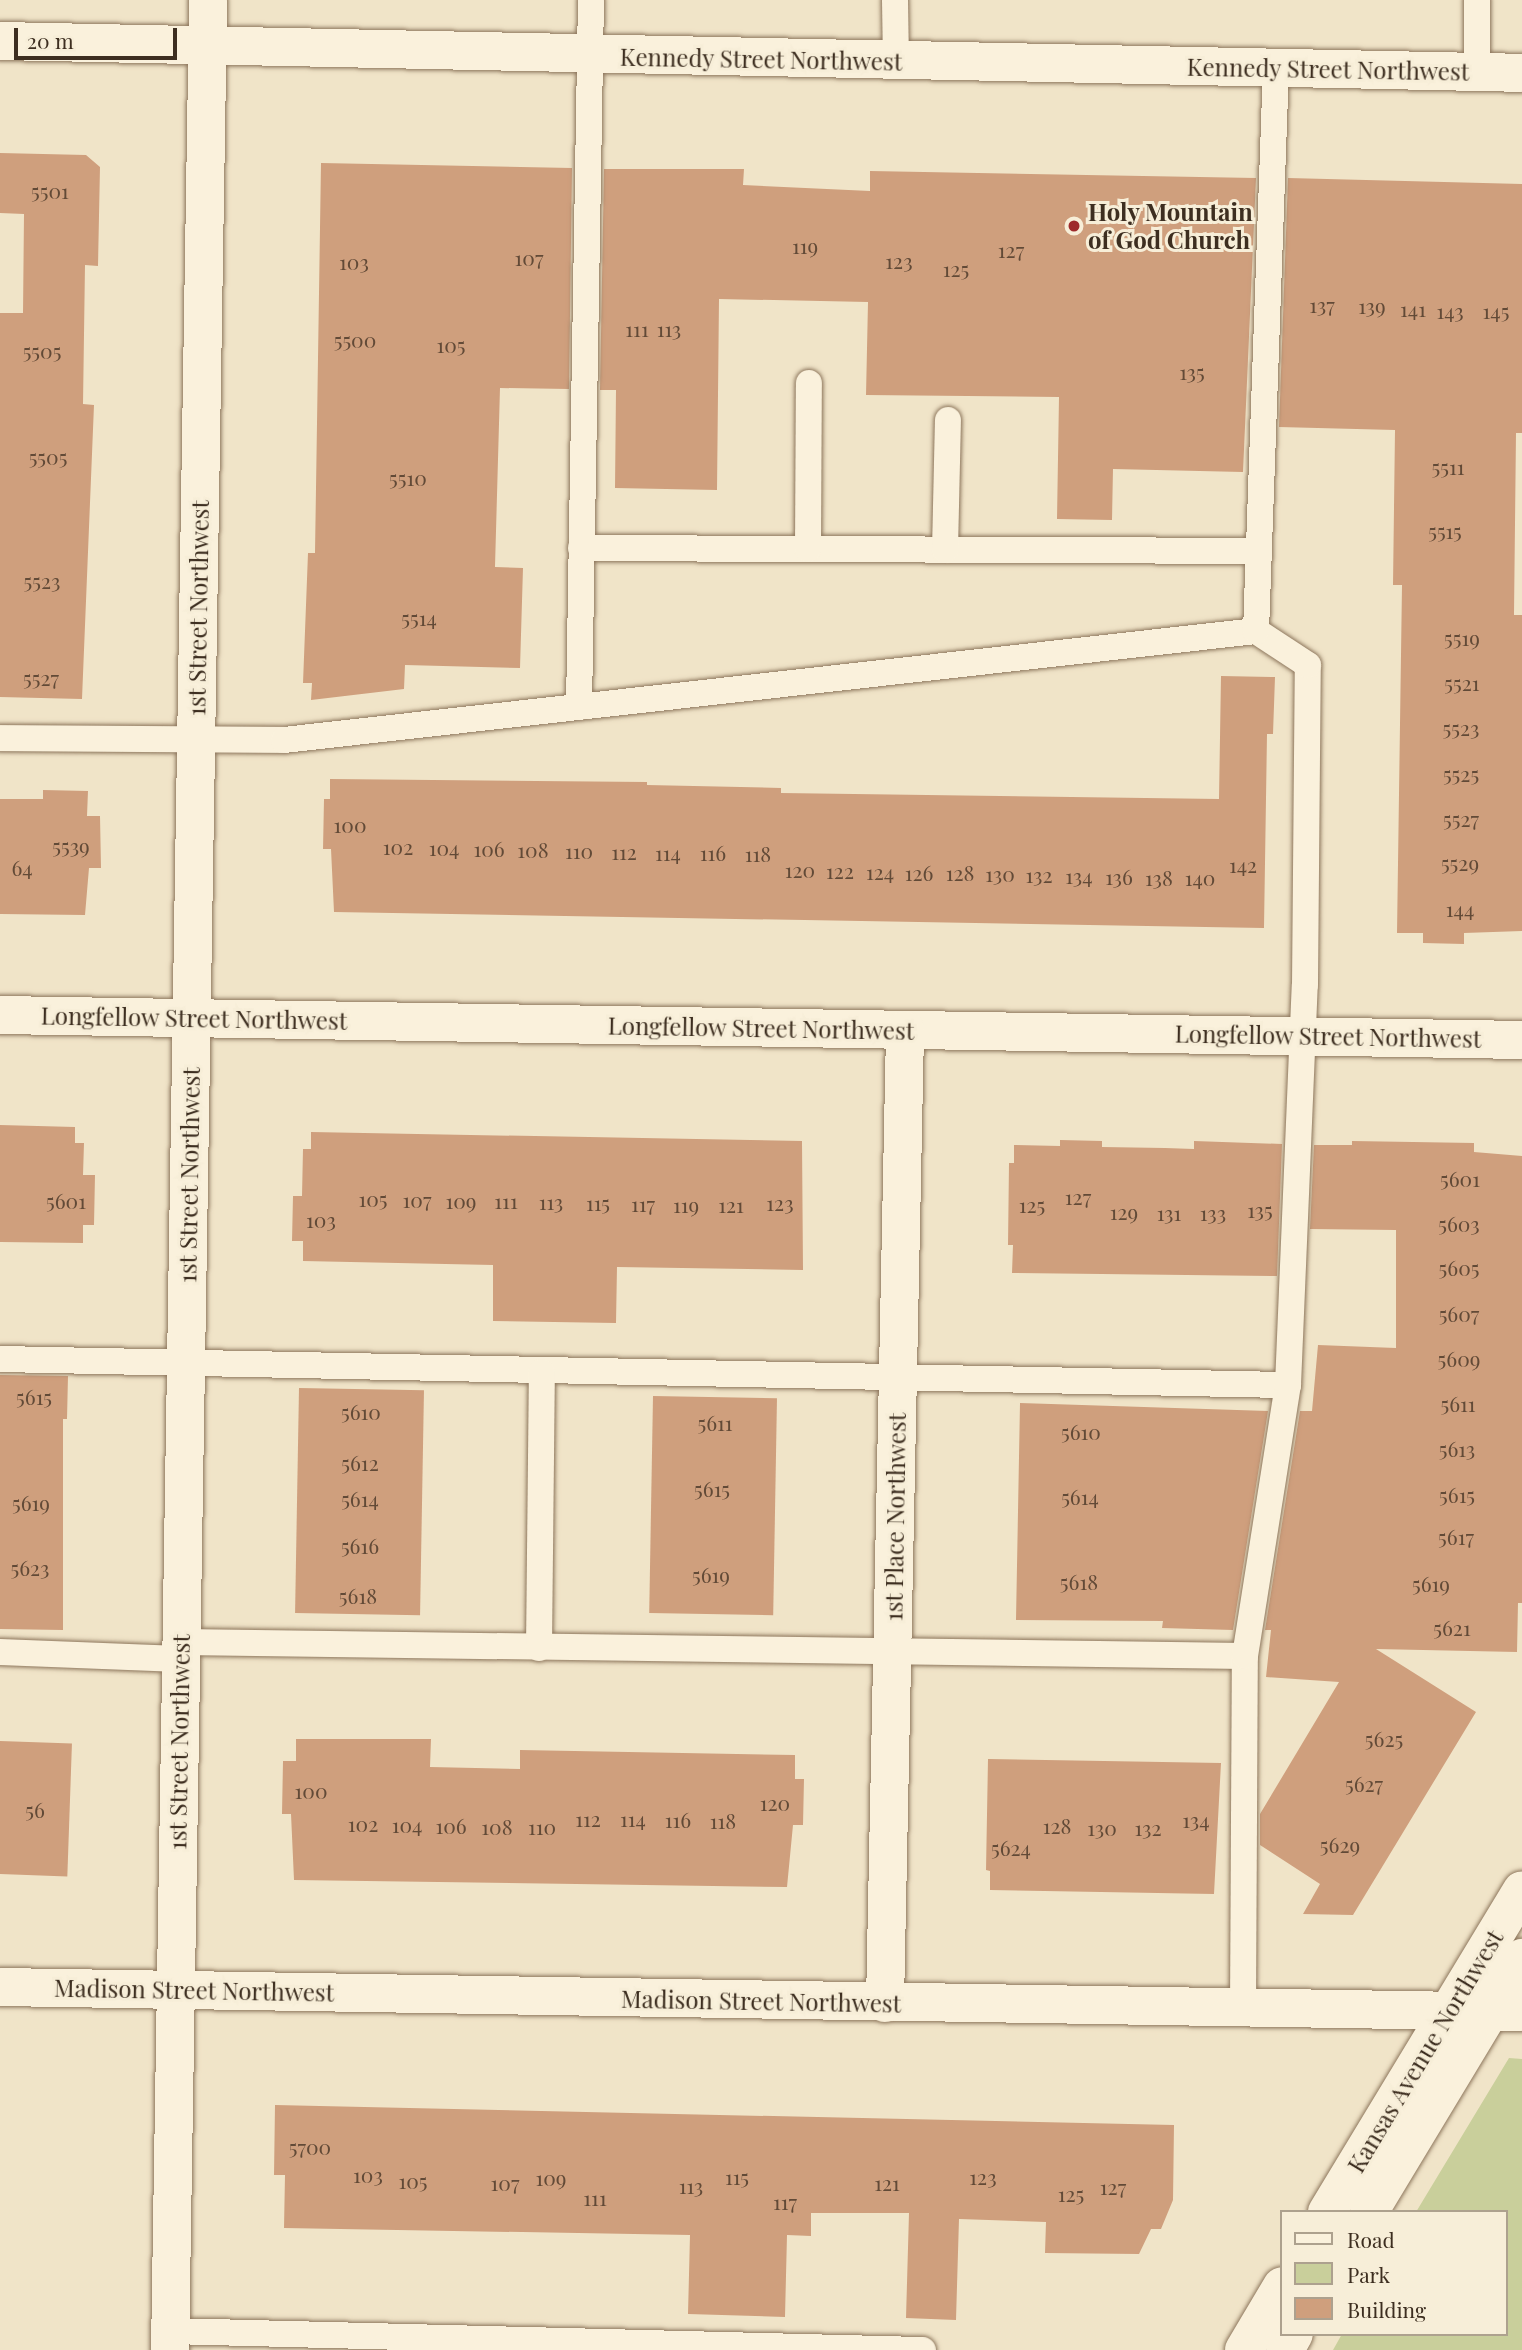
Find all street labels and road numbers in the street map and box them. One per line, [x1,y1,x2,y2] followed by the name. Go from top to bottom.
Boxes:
[619,42,903,76] street label: Kennedy Street Northwest
[1186,52,1470,86] street label: Kennedy Street Northwest
[182,499,214,717] street label: 1st Street Northwest
[40,1001,348,1035] street label: Longfellow Street Northwest
[607,1011,915,1045] street label: Longfellow Street Northwest
[1174,1019,1482,1053] street label: Longfellow Street Northwest
[173,1066,205,1284] street label: 1st Street Northwest
[879,1412,911,1622] street label: 1st Place Northwest
[163,1633,195,1851] street label: 1st Street Northwest
[1341,1924,1509,2178] street label: Kansas Avenue Northwest
[53,1973,335,2007] street label: Madison Street Northwest
[620,1984,902,2018] street label: Madison Street Northwest

